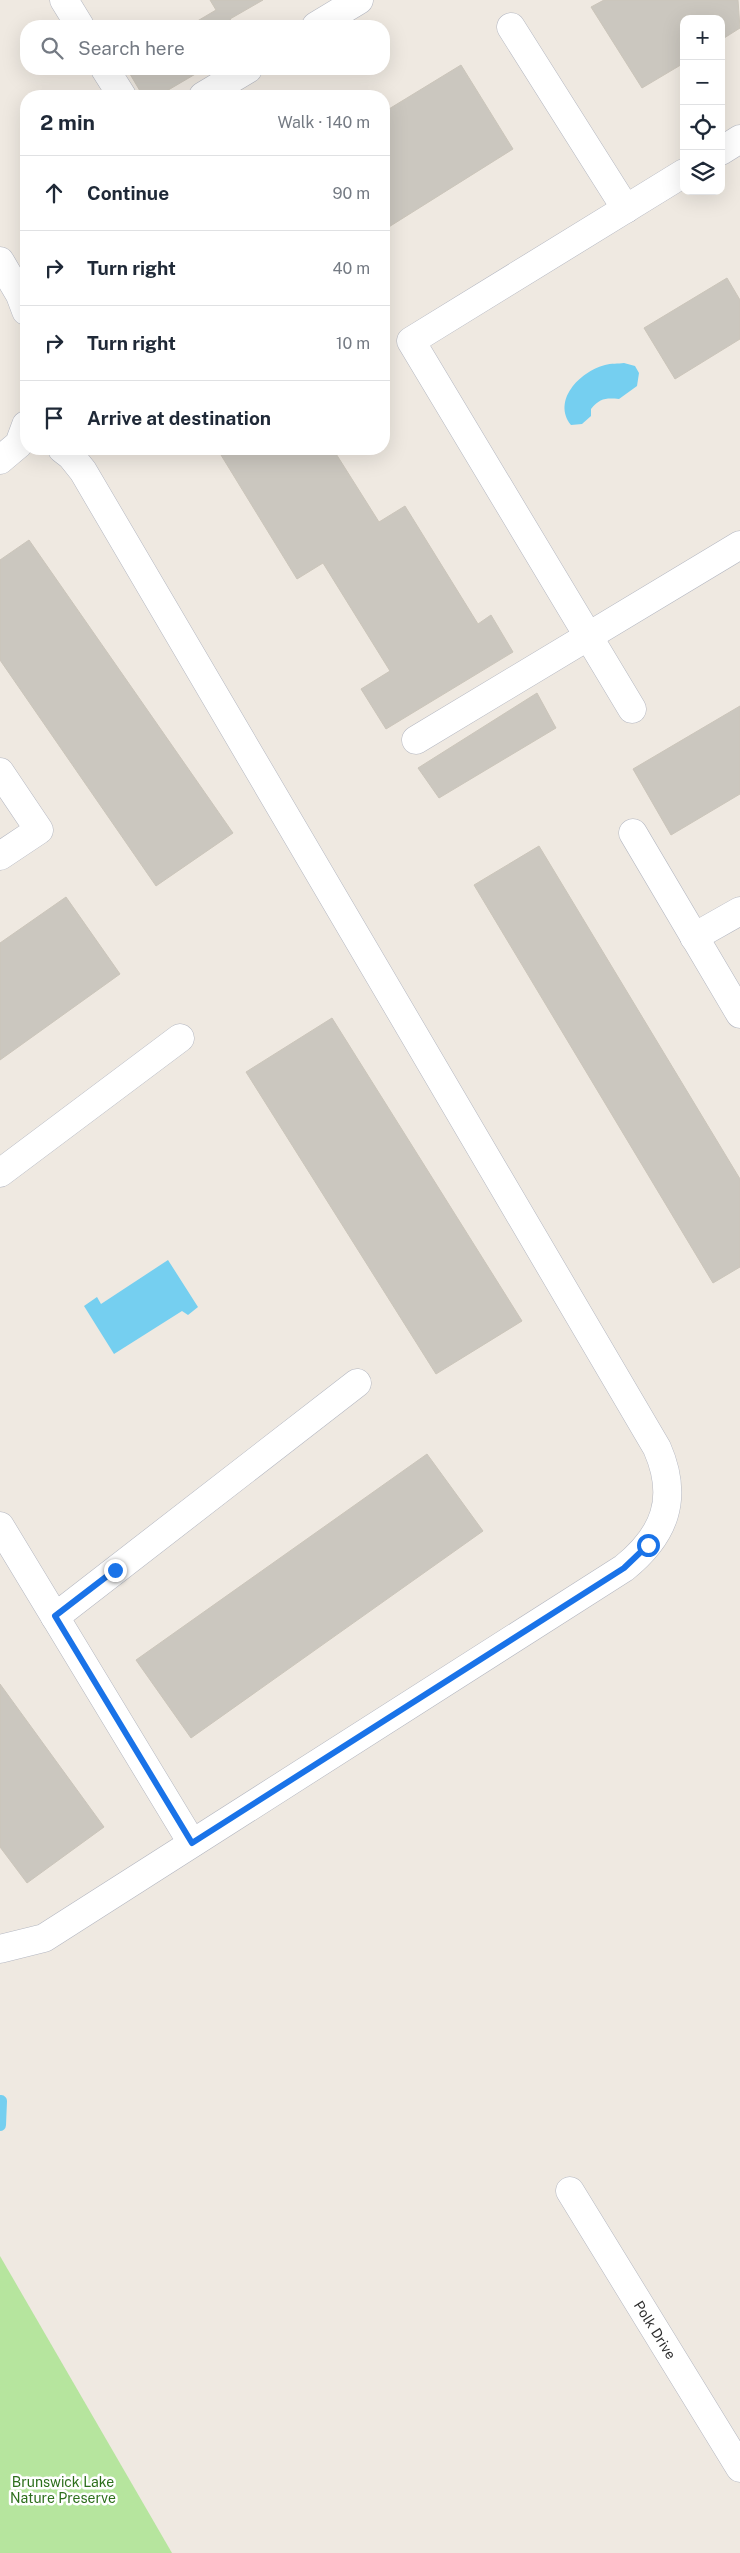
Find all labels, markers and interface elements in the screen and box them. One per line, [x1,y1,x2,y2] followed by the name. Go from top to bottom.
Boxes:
[680,15,725,195] map controls
[680,15,725,60] button: +
[20,20,390,75] search box
[38,34,66,62] icon: search
[78,37,185,59] text: Search here
[680,60,725,105] button: −
[680,105,725,150] button: locate
[40,110,95,135] text: 2 min
[277,113,370,132] text: Walk · 140 m
[680,150,725,195] button: layers
[40,179,68,207] icon: ahead
[87,182,169,204] text: Continue
[333,184,370,203] text: 90 m
[40,254,68,282] icon: right
[87,257,176,279] text: Turn right
[332,259,370,278] text: 40 m
[40,329,68,357] icon: right
[87,332,176,354] text: Turn right
[336,334,370,353] text: 10 m
[40,404,68,432] icon: arrive
[87,407,271,429] text: Arrive at destination
[637,1534,660,1557] route start
[104,1559,127,1582] route end
[631,2298,679,2362] street label: Polk Drive
[10,2474,116,2506] park label: Brunswick Lake Nature Preserve

